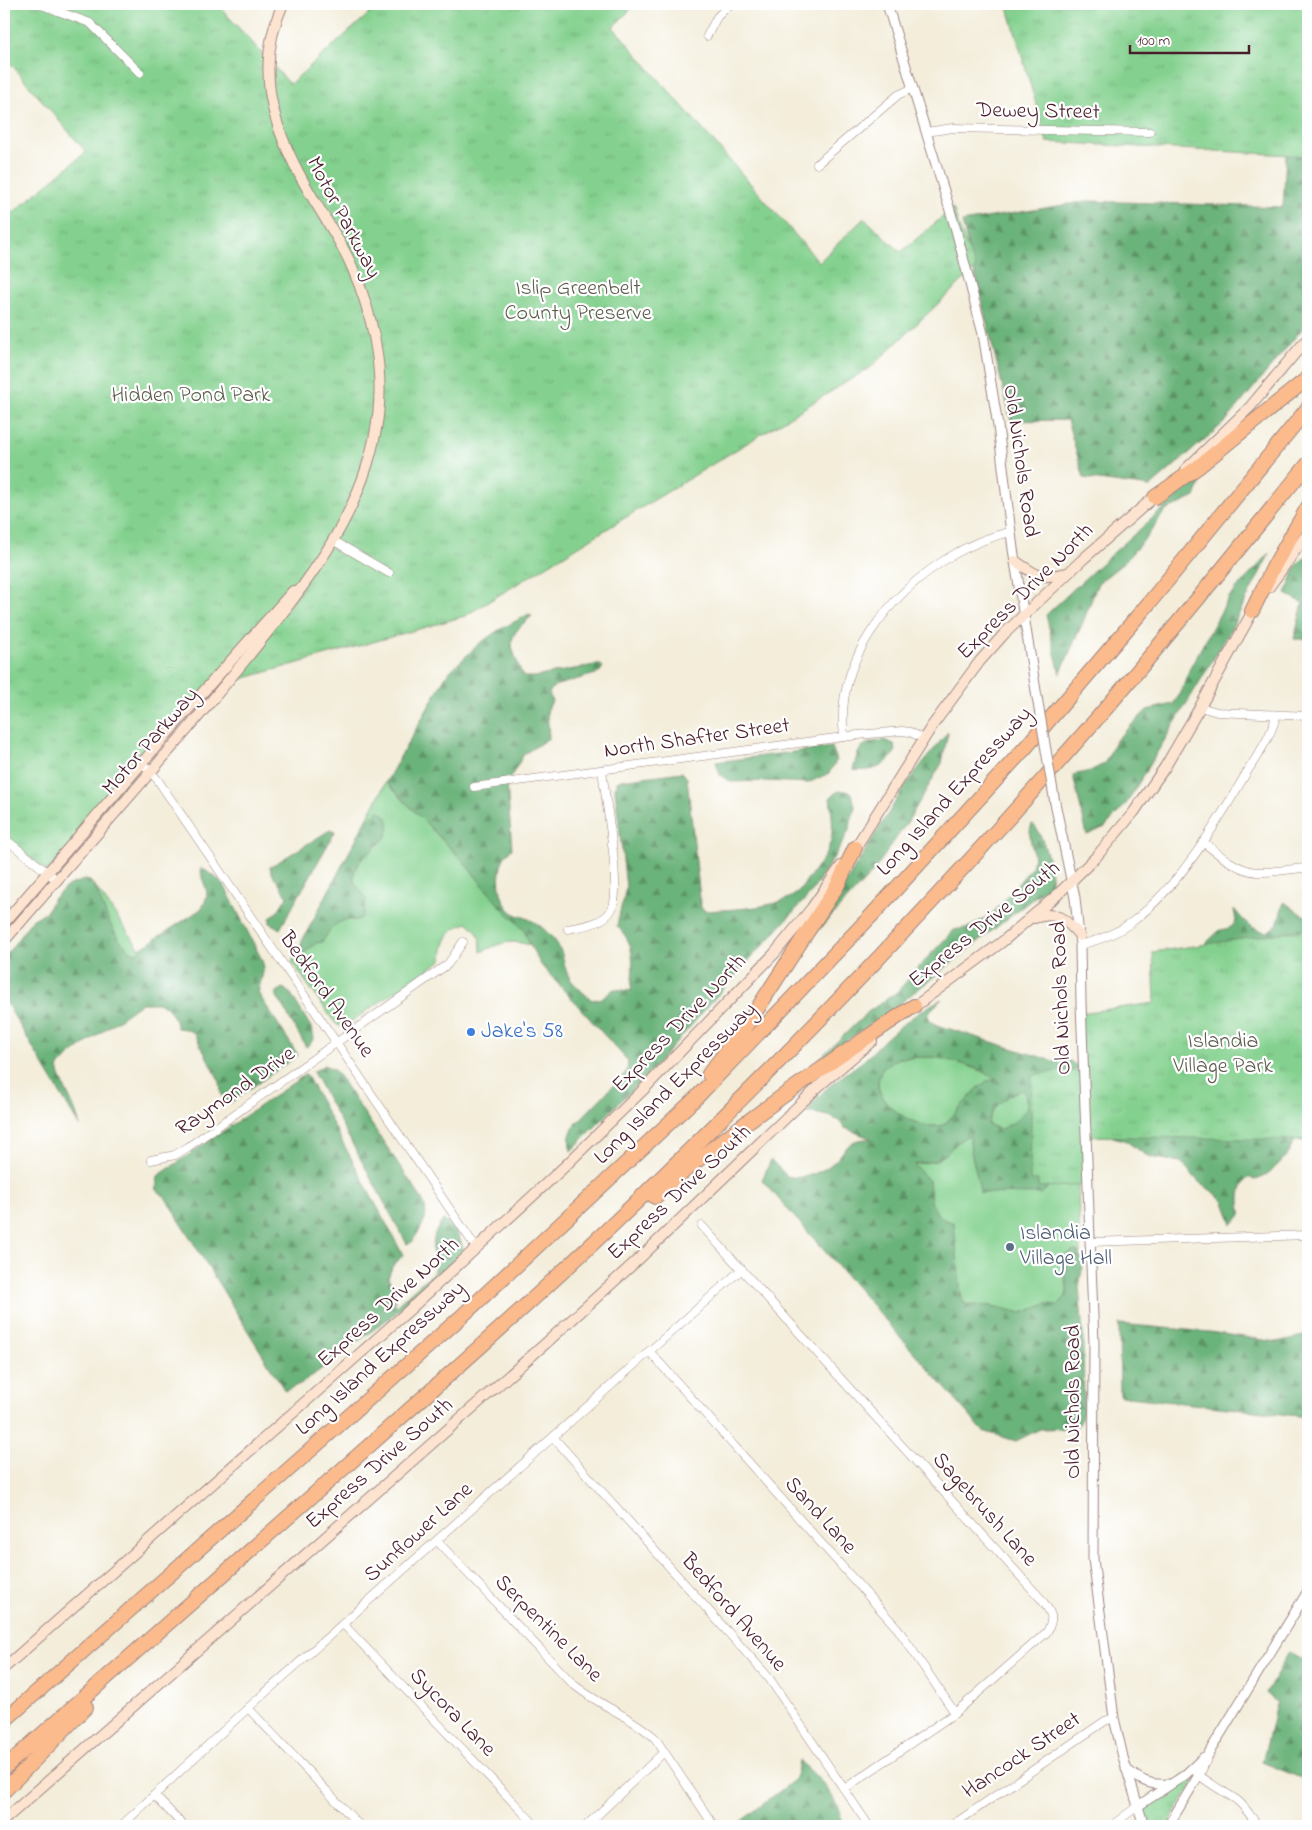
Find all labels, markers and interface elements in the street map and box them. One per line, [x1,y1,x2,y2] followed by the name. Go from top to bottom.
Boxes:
[1130,22,1248,54] scale bar
[1137,30,1170,52] text: 100 m
[975,95,1101,130] street label: Dewey Street
[296,151,389,285] street label: Motor Parkway
[505,273,652,331] park label: Islip Greenbelt County Preserve
[112,380,271,412] park label: Hidden Pond Park
[993,382,1047,540] street label: Old Nichols Road
[950,516,1102,668] street label: Express Drive North
[95,681,208,804] street label: Motor Parkway
[870,700,1041,885] street label: Long Island Expressway
[602,710,793,768] street label: North Shafter Street
[902,854,1068,996] street label: Express Drive South
[1043,920,1081,1076] street label: Old Nichols Road
[270,924,382,1065] street label: Bedford Avenue
[605,947,755,1101] street label: Express Drive North
[587,995,766,1174] street label: Long Island Expressway
[481,1016,563,1048] place label: Jake's 58
[465,1026,477,1038] marker: Jake's 58
[1172,1026,1273,1084] park label: Islandia Village Park
[170,1039,303,1146] street label: Raymond Drive
[601,1117,759,1269] street label: Express Drive South
[1019,1218,1112,1276] place label: Islandia Village Hall
[311,1230,467,1376] street label: Express Drive North
[1004,1241,1016,1253] marker: Islandia Village Hall
[289,1274,474,1445] street label: Long Island Expressway
[1058,1325,1090,1479] street label: Old Nichols Road
[299,1391,461,1537] street label: Express Drive South
[923,1446,1044,1575] street label: Sagebrush Lane
[776,1470,864,1562] street label: Sand Lane
[357,1475,481,1591] street label: Sunflower Lane
[672,1546,794,1679] street label: Bedford Avenue
[487,1568,610,1691] street label: Serpentine Lane
[400,1661,503,1766] street label: Sycora Lane
[956,1704,1088,1808] street label: Hancock Street

